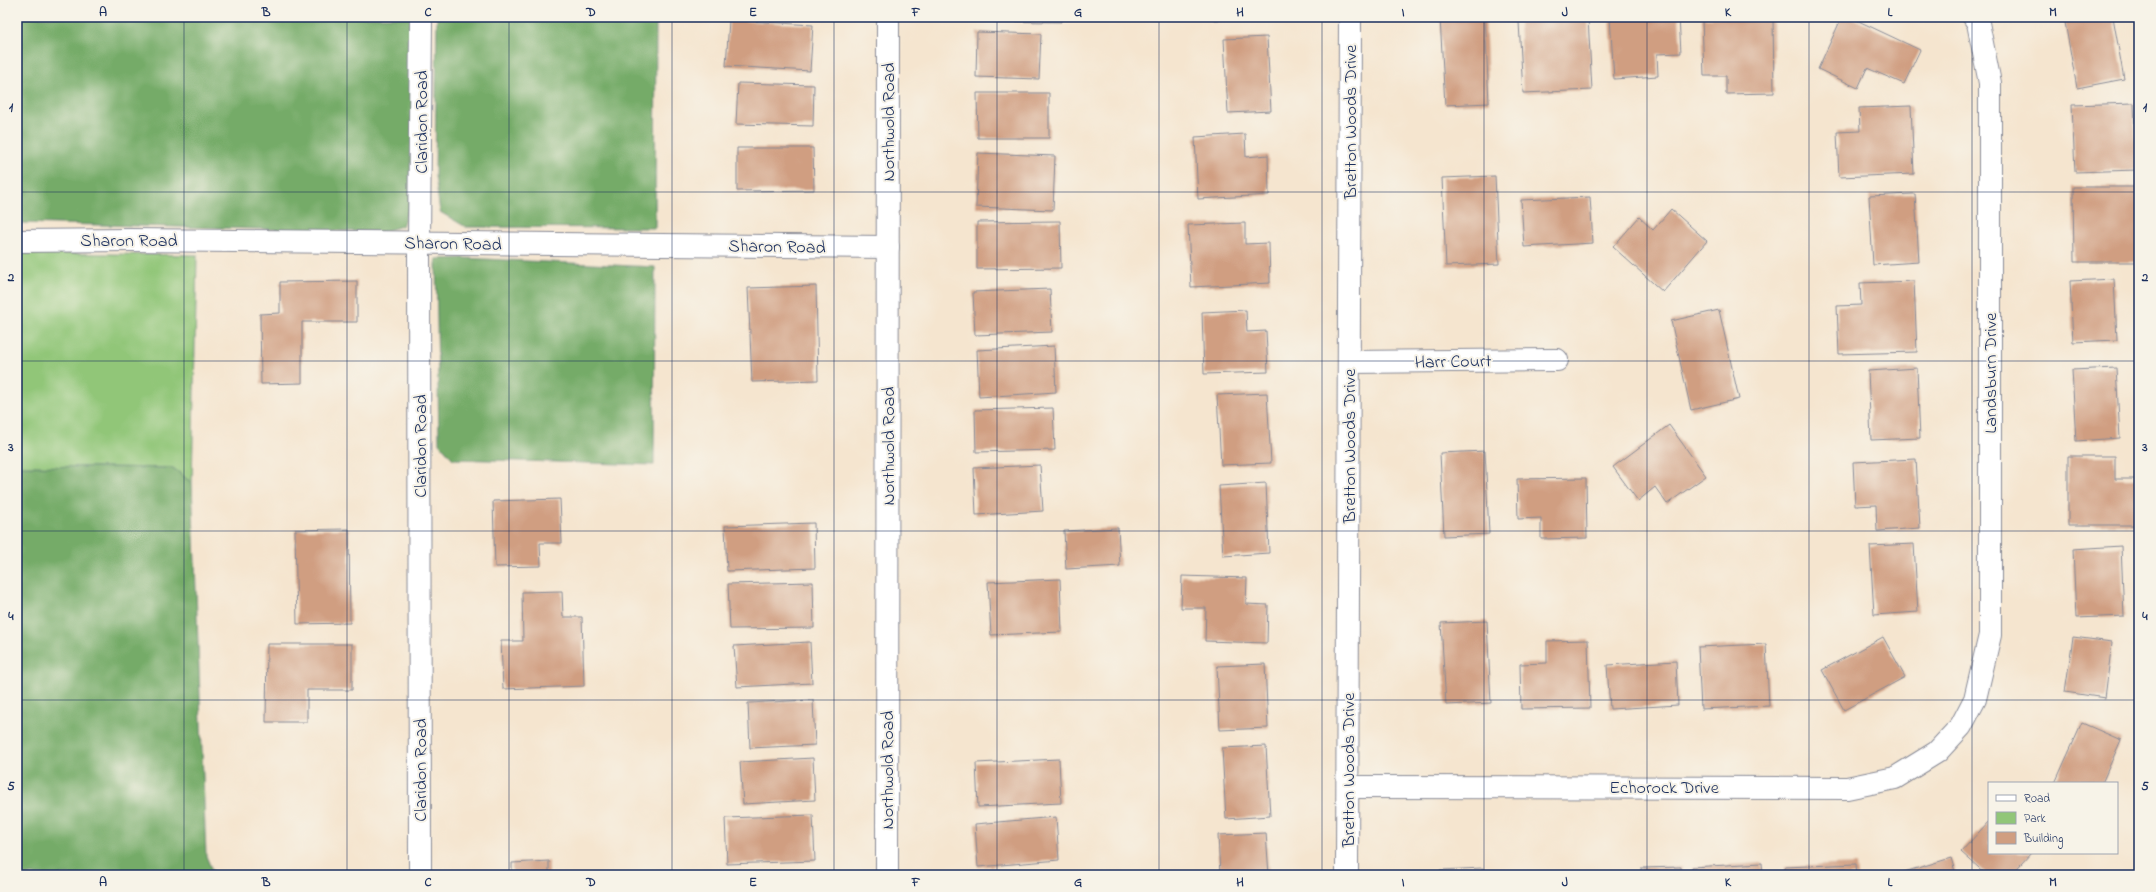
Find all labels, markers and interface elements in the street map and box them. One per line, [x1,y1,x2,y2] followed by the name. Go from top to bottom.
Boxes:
[99,3,107,22] text: A
[261,3,271,22] text: B
[424,3,432,22] text: C
[585,3,596,22] text: D
[749,3,757,22] text: E
[911,3,921,22] text: F
[1074,3,1082,22] text: G
[1236,3,1244,22] text: H
[1401,3,1405,22] text: I
[1562,3,1568,22] text: J
[1725,3,1732,22] text: K
[1888,3,1894,22] text: L
[2049,3,2057,22] text: M
[1339,44,1365,200] street label: Bretton Woods Drive
[877,63,903,181] street label: Northwold Road
[410,70,436,174] street label: Claridon Road
[9,98,14,117] text: 1
[2143,98,2148,117] text: 1
[80,229,178,255] street label: Sharon Road
[404,231,502,259] street label: Sharon Road
[728,234,826,262] street label: Sharon Road
[7,268,15,287] text: 2
[2141,268,2149,287] text: 2
[1979,312,2005,433] street label: Landsburn Drive
[1414,349,1492,377] street label: Harr Court
[1338,368,1364,524] street label: Bretton Woods Drive
[877,387,903,505] street label: Northwold Road
[409,394,435,498] street label: Claridon Road
[7,438,14,457] text: 3
[2141,438,2148,457] text: 3
[7,607,14,626] text: 4
[2141,607,2148,626] text: 4
[1337,692,1363,848] street label: Bretton Woods Drive
[876,711,902,829] street label: Northwold Road
[409,718,435,822] street label: Claridon Road
[1609,776,1720,802] street label: Echorock Drive
[7,777,15,796] text: 5
[2141,777,2149,796] text: 5
[1988,782,2118,854] legend
[2024,790,2050,808] text: Road
[2024,810,2046,828] text: Park
[2023,830,2063,849] text: Building
[99,873,107,892] text: A
[261,873,271,892] text: B
[424,873,432,892] text: C
[585,873,596,892] text: D
[749,873,757,892] text: E
[911,873,921,892] text: F
[1074,873,1082,892] text: G
[1236,873,1244,892] text: H
[1401,873,1405,892] text: I
[1562,873,1568,892] text: J
[1725,873,1732,892] text: K
[1888,873,1894,892] text: L
[2049,873,2057,892] text: M

